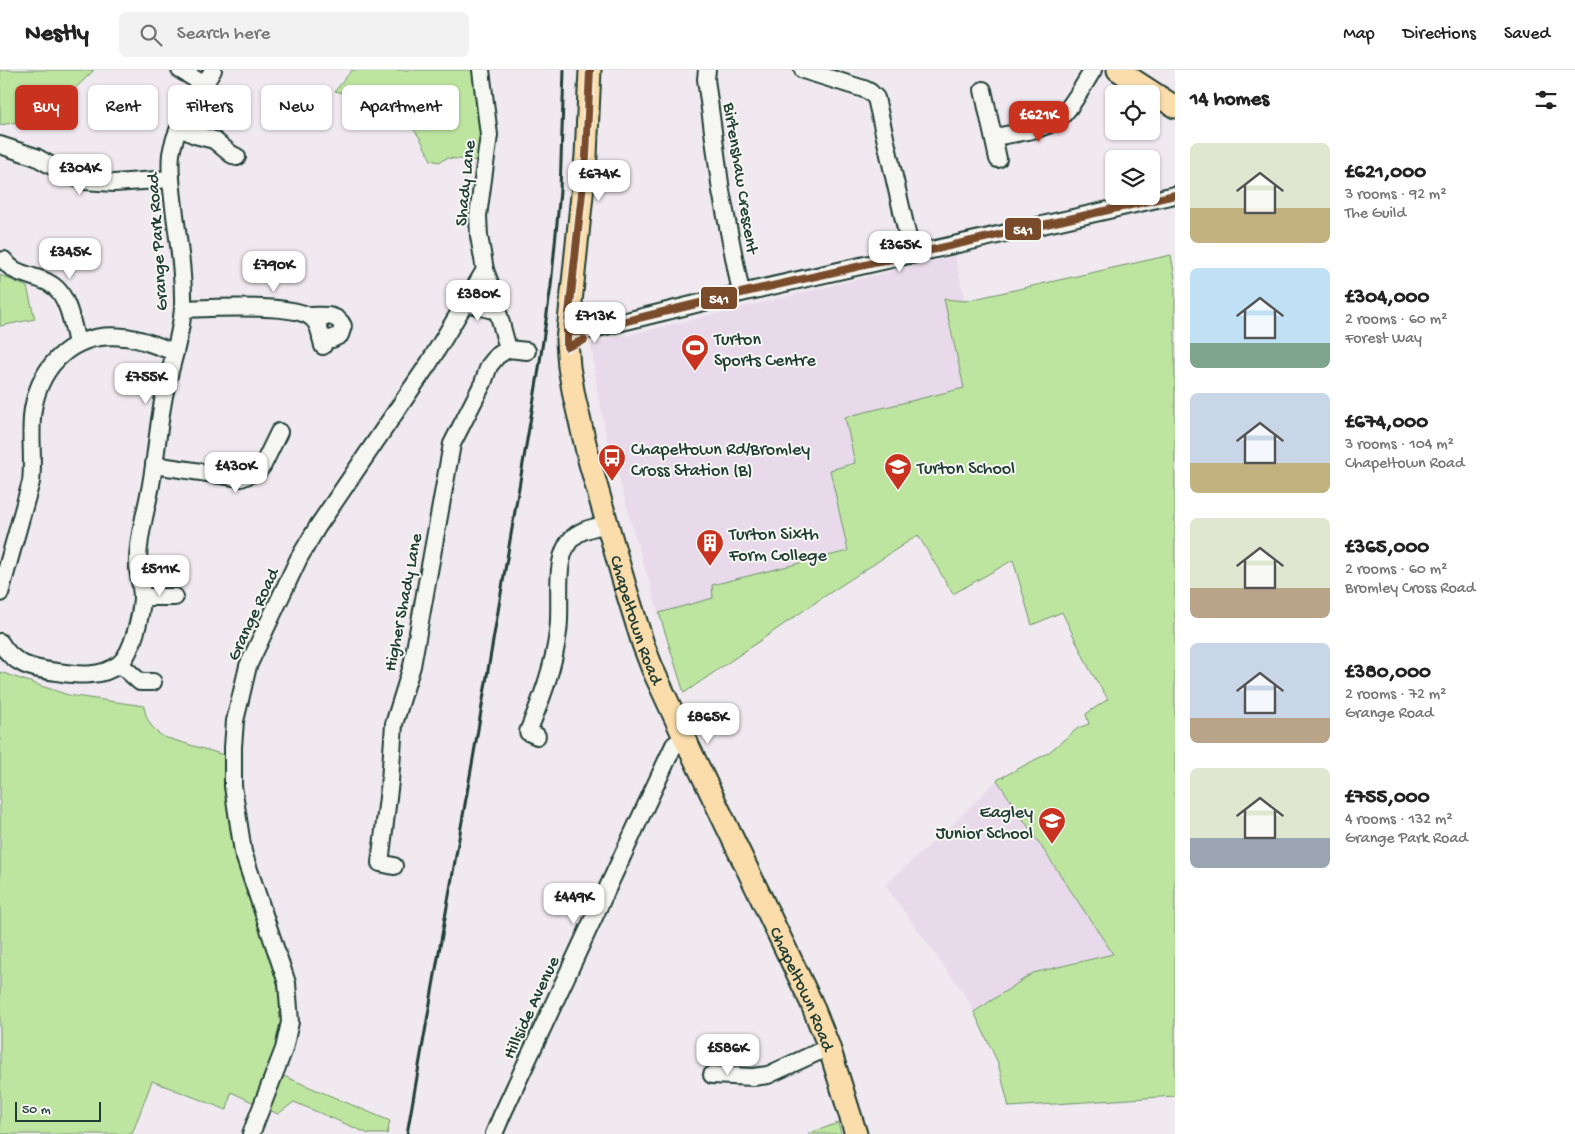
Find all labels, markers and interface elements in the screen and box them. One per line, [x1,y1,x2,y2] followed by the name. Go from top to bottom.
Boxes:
[119,12,469,57] search box
[25,20,89,49] text: Nestly
[137,21,165,49] icon: search
[177,23,270,46] text: Search here
[1343,24,1375,45] text: Map
[1403,24,1476,45] text: Directions
[1504,24,1550,45] text: Saved
[15,85,78,130] chip: Buy
[88,85,158,130] chip: Rent
[168,85,251,130] chip: Filters
[261,85,332,130] chip: New
[342,85,459,130] chip: Apartment
[1105,85,1160,205] map controls
[1105,85,1160,140] button: locate
[1532,86,1560,114] icon: filters
[1190,88,1269,113] text: 14 homes
[717,100,762,257] street label: Birtenshaw Crescent
[1004,100,1074,143] pin: £621K
[1020,107,1058,126] text: £621K
[452,139,482,227] street label: Shady Lane
[1105,150,1160,205] button: layers
[45,154,115,196] pin: £304K
[60,160,100,179] text: £304K
[564,160,634,202] pin: £674K
[1345,161,1426,186] text: £621,000
[1230,163,1290,223] icon: home
[579,166,619,185] text: £674K
[143,171,174,311] street label: Grange Park Road
[1345,186,1447,205] text: 3 rooms · 92 m²
[1345,205,1406,224] text: The Guild
[1004,217,1042,241] line badge: 541
[1013,223,1033,240] text: 541
[865,230,935,273] pin: £365K
[880,237,920,256] text: £365K
[35,238,105,280] pin: £345K
[50,244,90,263] text: £345K
[239,250,309,293] pin: £790K
[253,257,295,276] text: £790K
[443,280,513,322] pin: £380K
[457,286,499,305] text: £380K
[700,286,738,310] line badge: 541
[1345,286,1429,311] text: £304,000
[1230,288,1290,348] icon: home
[709,292,729,309] text: 541
[560,302,630,344] pin: £713K
[576,308,615,327] text: £713K
[1345,311,1447,330] text: 2 rooms · 60 m²
[713,330,816,372] place label: Turton Sports Centre
[1345,330,1422,349] text: Forest Way
[680,333,710,372] sports icon: Turton Sports Centre
[111,362,181,405] pin: £755K
[125,369,167,388] text: £755K
[1345,411,1428,436] text: £674,000
[1230,413,1290,473] icon: home
[1345,436,1454,455] text: 3 rooms · 104 m²
[631,440,810,482] place label: Chapeltown Rd/Bromley Cross Station (B)
[597,443,627,482] bus stop icon: Chapeltown Rd/Bromley Cross Station (B)
[201,452,271,494] pin: £430K
[883,452,913,491] school or university icon: Turton School
[1345,455,1464,474] text: Chapeltown Road
[216,458,256,477] text: £430K
[916,459,1015,480] place label: Turton School
[728,525,828,567] place label: Turton Sixth Form College
[695,528,725,567] building icon: Turton Sixth Form College
[381,531,428,673] street label: Higher Shady Lane
[1345,536,1429,561] text: £365,000
[1230,538,1290,598] icon: home
[604,553,667,690] street label: Chapeltown Road
[125,554,195,597] pin: £511K
[141,561,179,580] text: £511K
[1345,561,1447,580] text: 2 rooms · 60 m²
[224,564,285,665] street label: Grange Road
[1345,580,1475,599] text: Bromley Cross Road
[1345,661,1431,686] text: £380,000
[1230,663,1290,723] icon: home
[1345,686,1446,705] text: 2 rooms · 72 m²
[673,702,743,745] pin: £865K
[1345,705,1433,724] text: Grange Road
[687,709,729,728] text: £865K
[1345,786,1430,811] text: £755,000
[1230,788,1290,848] icon: home
[936,803,1033,845] place label: Eagley Junior School
[1037,806,1067,845] school or university icon: Eagley Junior School
[1345,811,1453,830] text: 4 rooms · 132 m²
[1345,830,1468,849] text: Grange Park Road
[539,882,609,925] pin: £449K
[554,889,594,908] text: £449K
[763,924,838,1056] street label: Chapeltown Road
[499,953,566,1063] street label: Hillside Avenue
[693,1034,763,1076] pin: £586K
[707,1040,749,1059] text: £586K
[15,1099,101,1122] scale bar
[22,1102,51,1119] text: 50 m

